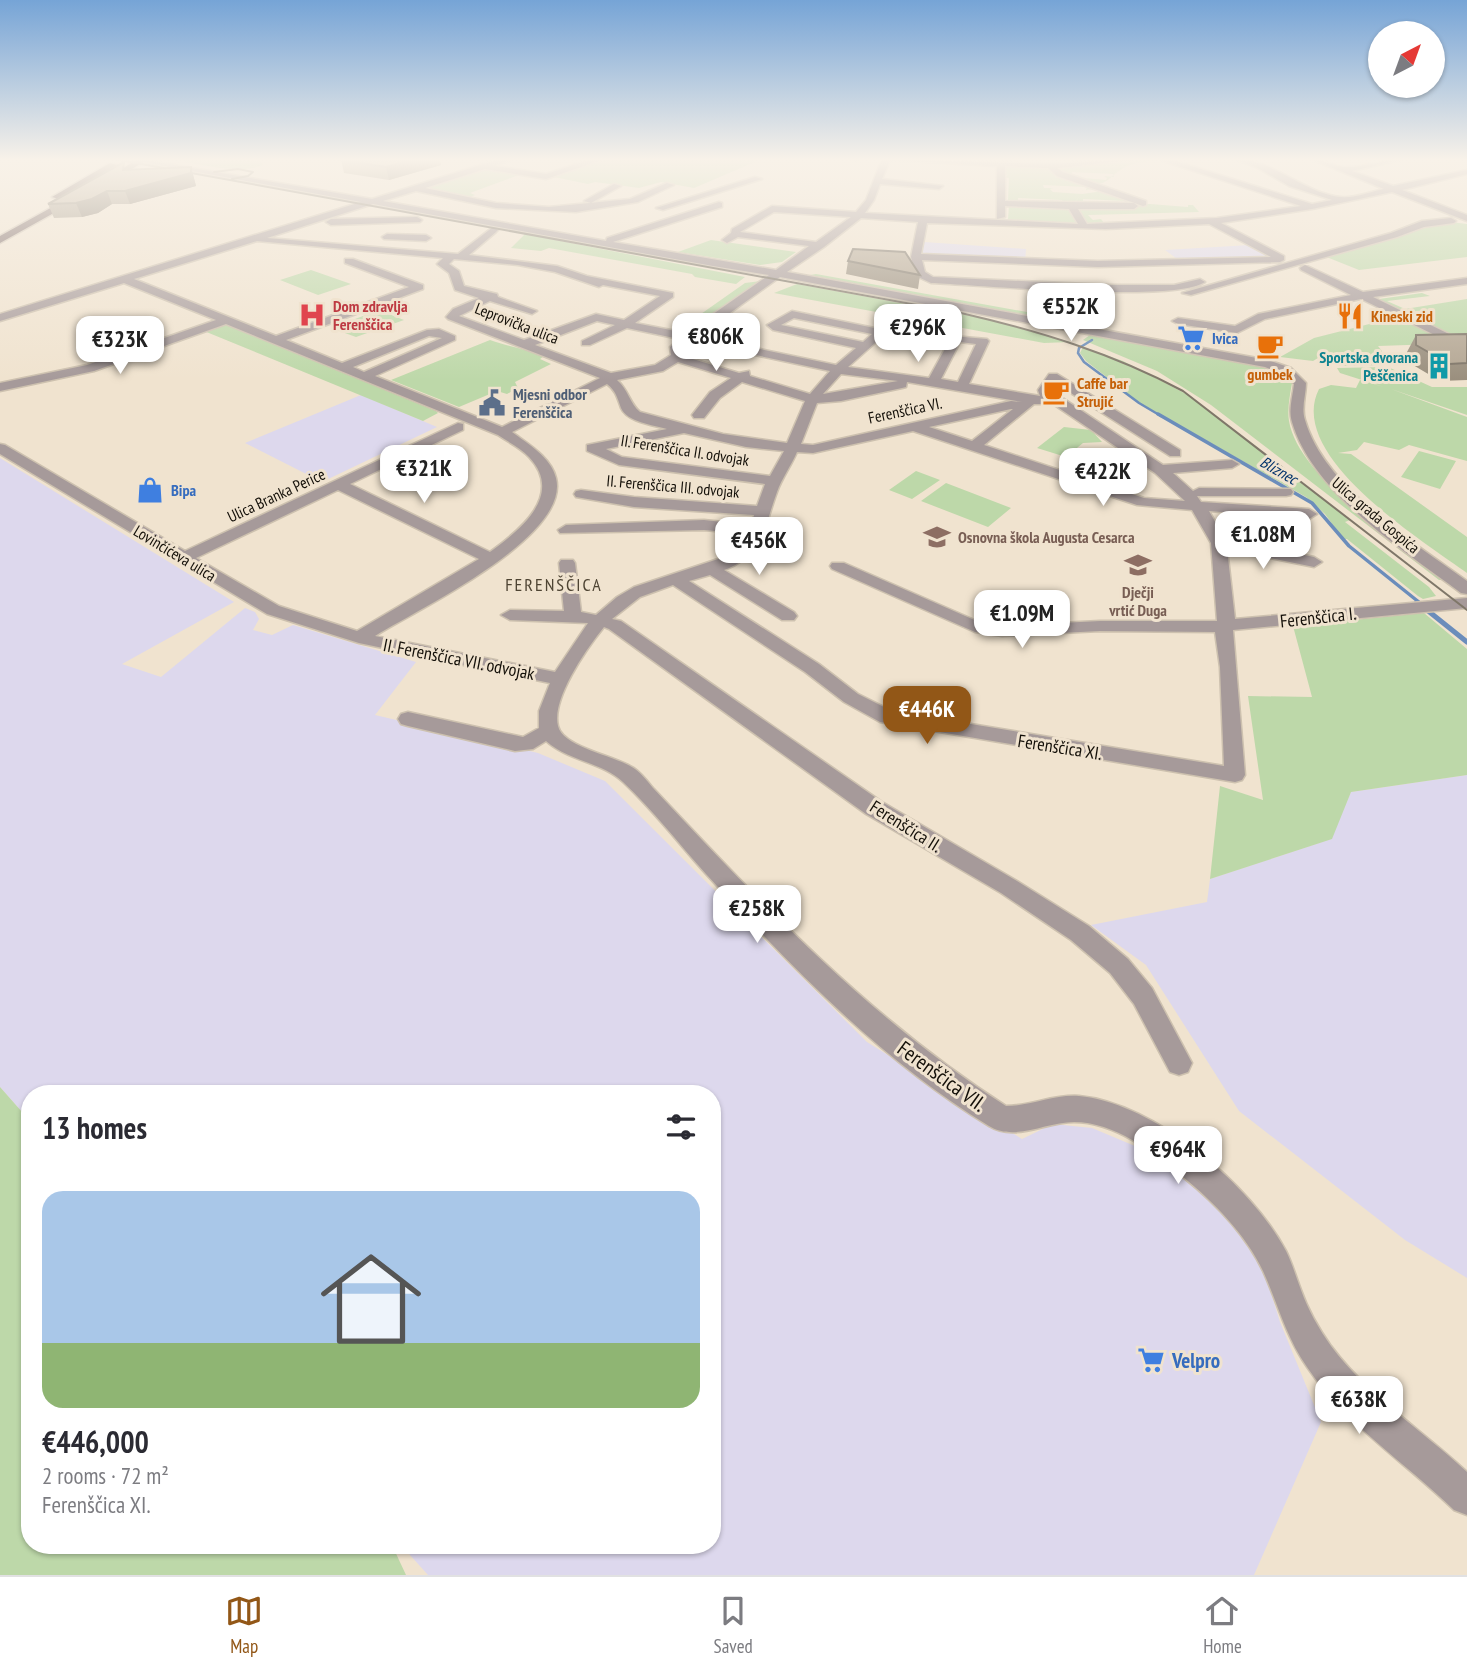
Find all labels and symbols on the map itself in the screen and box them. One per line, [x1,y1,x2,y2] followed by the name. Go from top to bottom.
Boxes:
[1368,21,1446,98] north arrow
[1022,284,1120,343] pin: €552K
[333,296,408,334] place label: Dom zdravlja Ferenščica
[472,298,562,348] street label: Leprovička ulica
[297,300,327,330] hospital icon: Dom zdravlja Ferenščica
[1335,301,1365,331] restaurant icon: Kineski zid
[869,304,967,364] pin: €296K
[1371,306,1433,326] place label: Kineski zid
[667,314,765,373] pin: €806K
[71,316,169,376] pin: €323K
[1176,323,1206,353] supermarket icon: Ivica
[1212,328,1238,348] place label: Ivica
[1255,331,1285,361] cafe icon: gumbek
[1319,347,1418,385] place label: Sportska dvorana Peščenica
[1424,351,1454,381] building icon: Sportska dvorana Peščenica
[1247,364,1293,384] place label: gumbek
[1077,373,1128,411] place label: Caffe bar Strujić
[1041,377,1071,407] cafe icon: Caffe bar Strujić
[513,384,587,422] place label: Mjesni odbor Ferenščica
[477,388,507,418] public building icon: Mjesni odbor Ferenščica
[866,392,944,428] street label: Ferenščica VI.
[619,430,751,470] street label: II. Ferenščica II. odvojak
[375,446,473,505] pin: €321K
[1054,448,1152,508] pin: €422K
[1257,451,1303,490] water label: Bliznec
[224,464,328,526] street label: Ulica Branka Perice
[606,470,741,502] street label: II. Ferenščica III. odvojak
[1328,473,1424,557] street label: Ulica grada Gospića
[135,475,165,505] shop icon: Bipa
[171,480,197,500] place label: Bipa
[1206,512,1320,571] pin: €1.08M
[710,518,808,577] pin: €456K
[130,521,220,585] street label: Lovinčićeva ulica
[922,522,952,552] school or university icon: Osnovna škola Augusta Cesarca
[958,527,1135,547] place label: Osnovna škola Augusta Cesarca
[1123,550,1153,580] school or university icon: Dječji vrtić Duga
[505,573,603,596] district label: FERENŠČICA
[1108,582,1167,620] place label: Dječji vrtić Duga
[965,590,1079,650] pin: €1.09M
[1279,602,1357,632] street label: Ferenščica I.
[381,633,537,685] street label: II. Ferenščica VII. odvojak
[878,686,976,746] pin: €446K
[1016,729,1104,765] street label: Ferenščica XI.
[866,795,946,857] street label: Ferenščica II.
[708,886,806,945] pin: €258K
[892,1035,992,1117] street label: Ferenščica VII.
[1129,1126,1227,1186] pin: €964K
[1136,1345,1166,1375] supermarket icon: Velpro
[1171,1347,1220,1374] place label: Velpro
[1310,1376,1408,1436] pin: €638K

